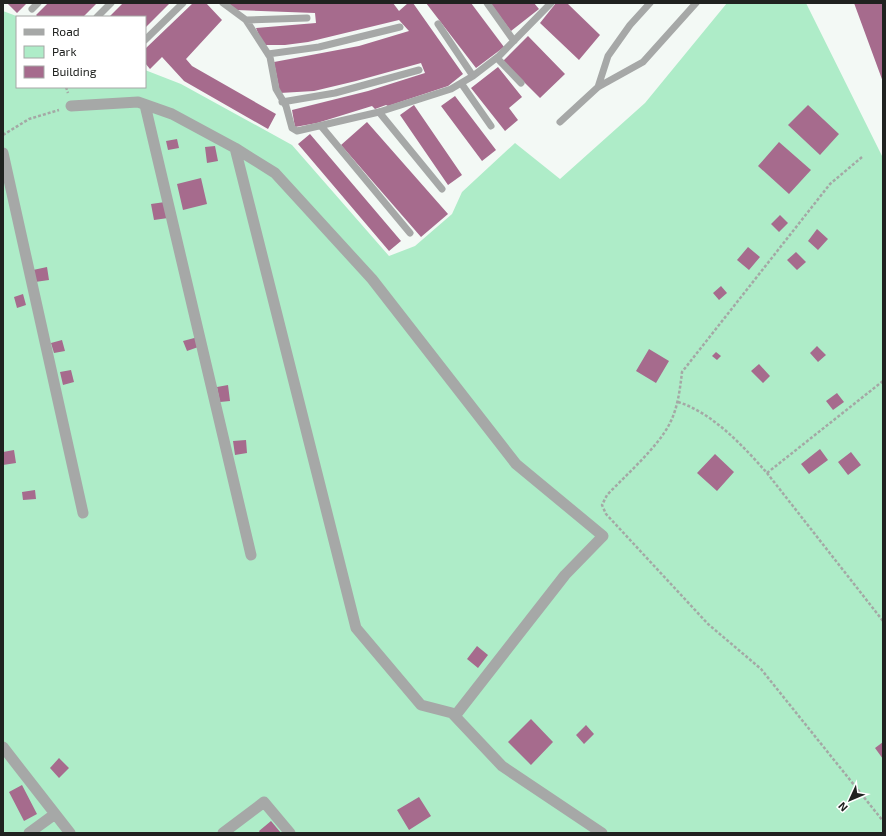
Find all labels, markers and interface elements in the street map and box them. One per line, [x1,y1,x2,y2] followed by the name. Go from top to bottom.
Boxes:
[16,16,146,88] legend
[52,24,80,38] text: Road
[52,44,77,58] text: Park
[52,64,97,78] text: Building
[830,780,870,820] north arrow
[835,800,850,815] text: N

